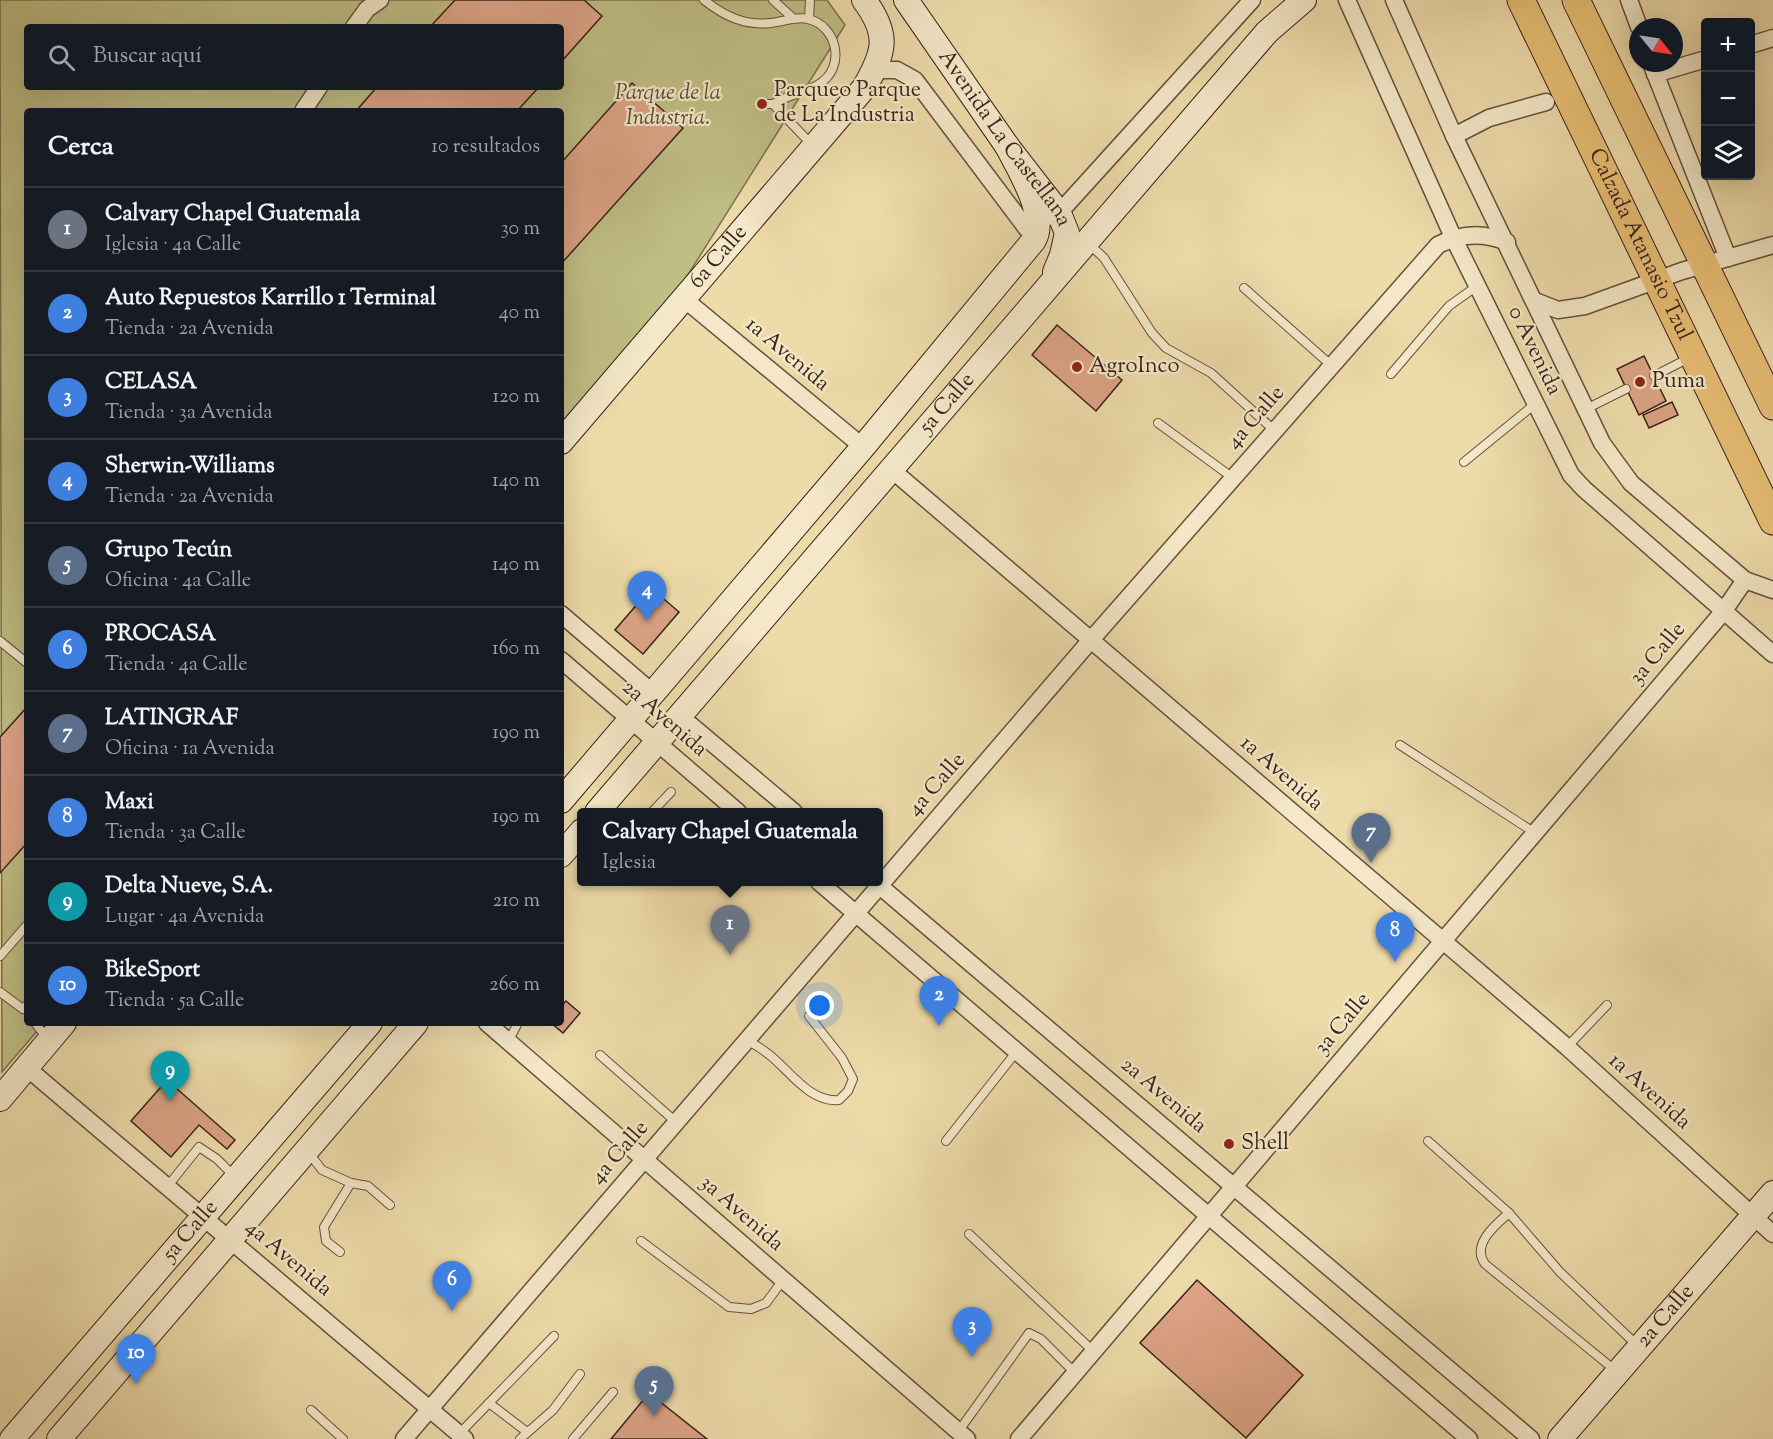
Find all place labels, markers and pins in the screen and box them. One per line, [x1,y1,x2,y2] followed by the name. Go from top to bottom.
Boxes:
[774,75,921,132] place label: Parqueo Parque de La Industria
[755,97,769,111] marker: Parqueo Parque de La Industria
[1089,351,1179,383] place label: AgroInco
[1070,360,1084,374] marker: AgroInco
[1652,366,1705,398] place label: Puma
[1633,375,1647,389] marker: Puma
[628,572,666,621] pin: 4
[1352,814,1390,863] pin: 7
[710,906,750,955] pin: 1
[1376,912,1414,962] pin: 8
[920,976,958,1026] pin: 2
[150,1052,190,1101] pin: 9
[1241,1128,1289,1160] place label: Shell
[1222,1137,1236,1151] marker: Shell
[432,1262,472,1311] pin: 6
[952,1308,992,1357] pin: 3
[116,1334,156,1384] pin: 10
[634,1366,674,1416] pin: 5

